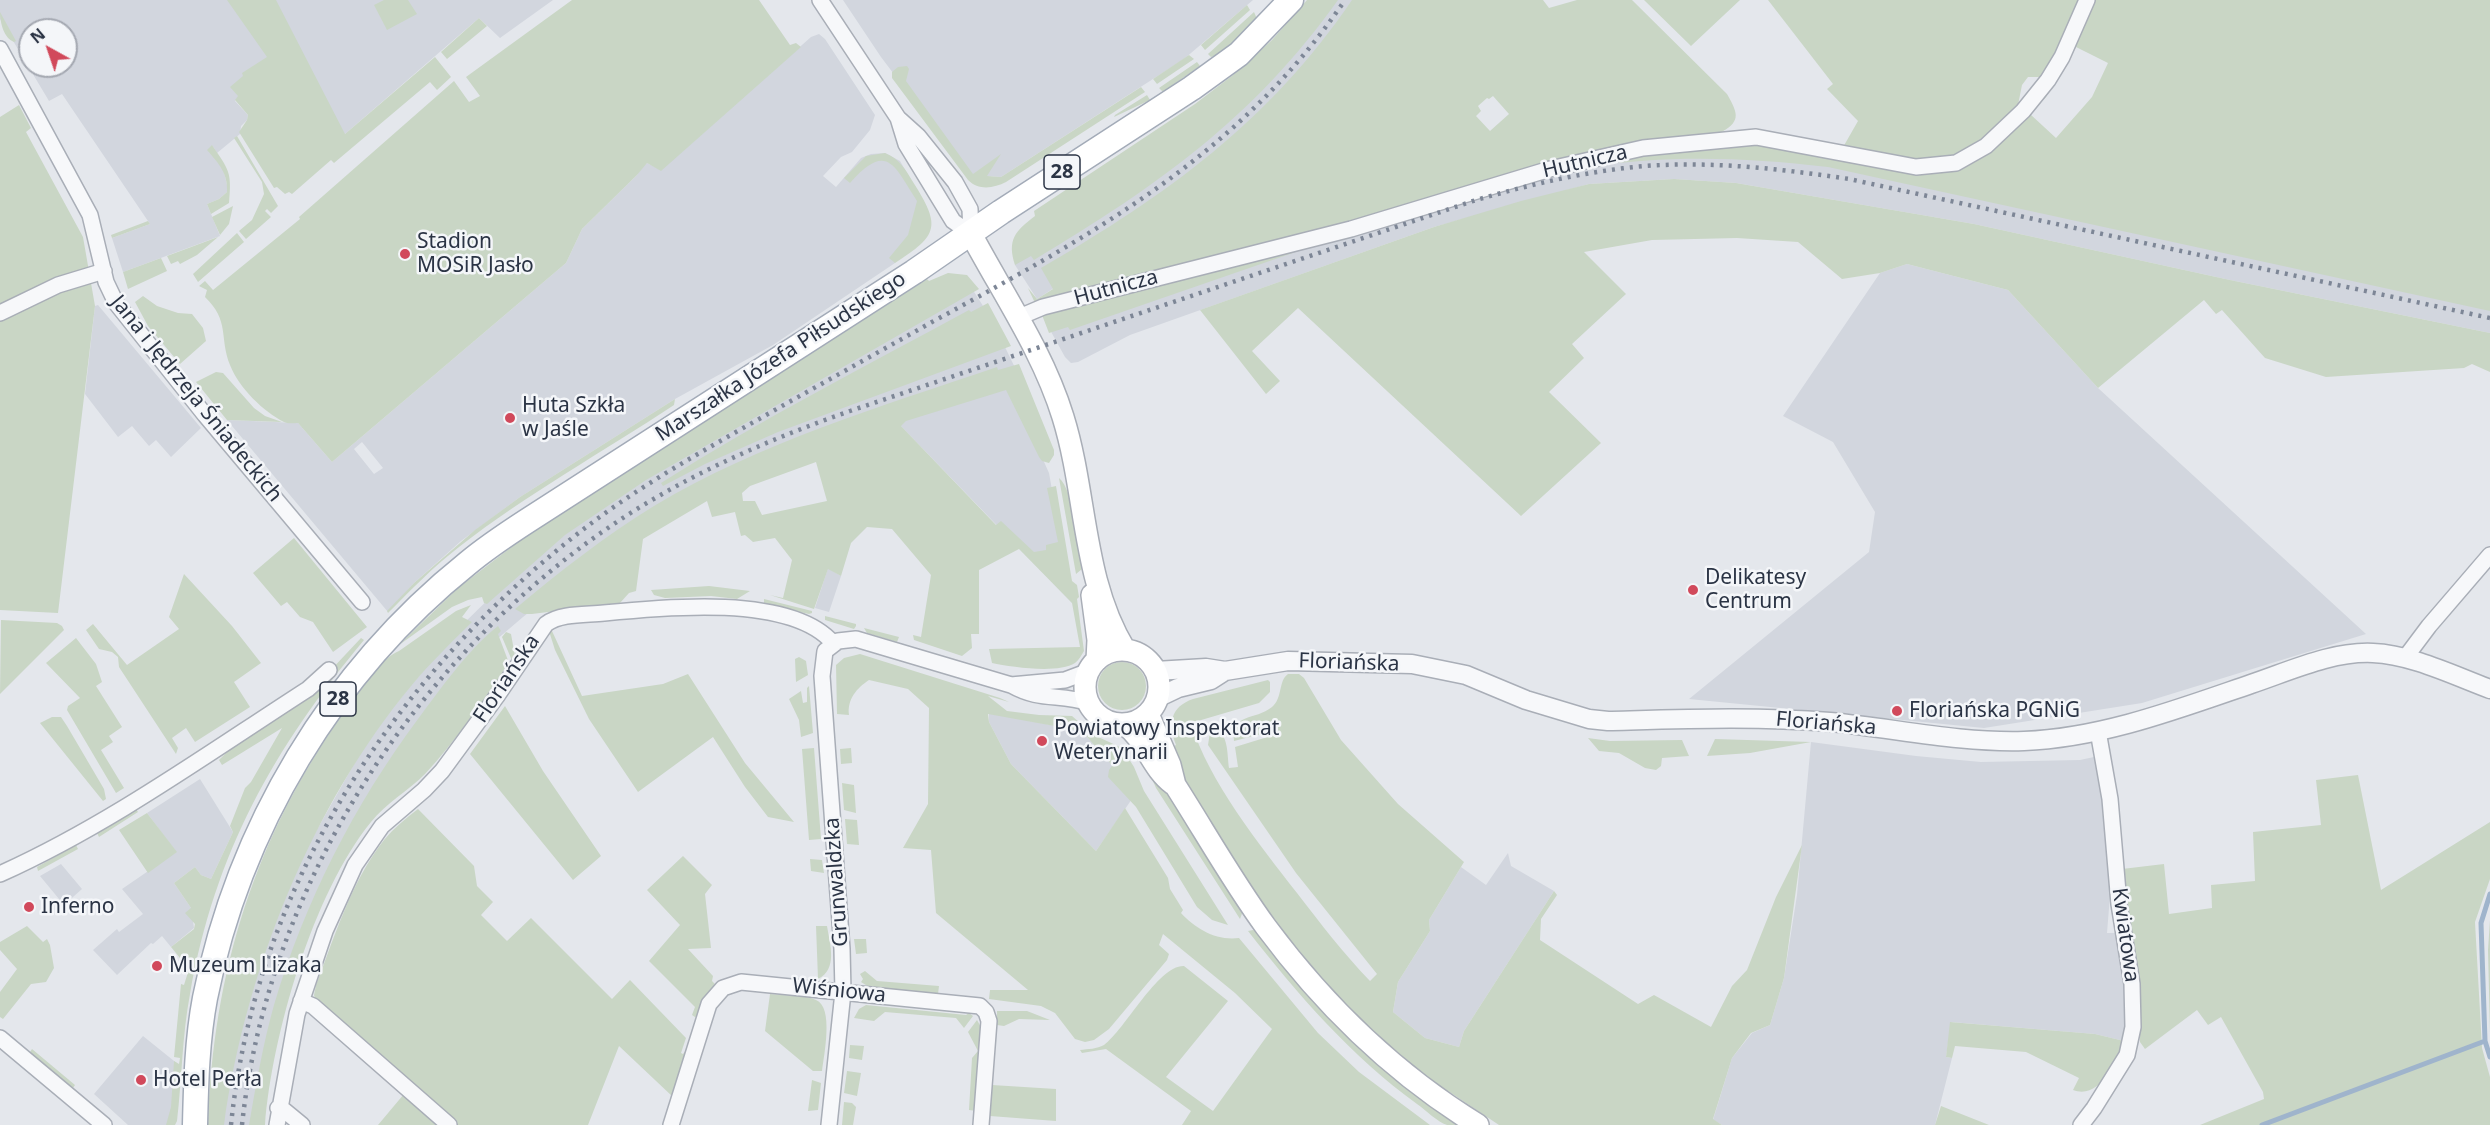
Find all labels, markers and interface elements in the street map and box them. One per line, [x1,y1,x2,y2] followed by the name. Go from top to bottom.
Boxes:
[18,18,78,78] north arrow
[26,23,50,48] text: N
[1540,140,1630,184] street label: Hutnicza
[1044,155,1080,189] road number: 28
[417,229,534,279] place label: Stadion MOSiR Jasło
[398,247,412,261] marker: Stadion MOSiR Jasło
[1071,265,1161,311] street label: Hutnicza
[651,267,911,447] street label: Marszałka Józefa Piłsudskiego
[105,291,287,507] street label: Jana i Jędrzeja Śniadeckich
[522,393,625,443] place label: Huta Szkła w Jaśle
[503,411,517,425] marker: Huta Szkła w Jaśle
[1705,565,1806,615] place label: Delikatesy Centrum
[1686,583,1700,597] marker: Delikatesy Centrum
[468,630,546,728] street label: Floriańska
[1298,649,1400,677] street label: Floriańska
[320,682,356,716] road number: 28
[1909,698,2080,724] place label: Floriańska PGNiG
[1890,704,1904,718] marker: Floriańska PGNiG
[1775,707,1877,741] street label: Floriańska
[1054,716,1279,766] place label: Powiatowy Inspektorat Weterynarii
[1035,734,1049,748] marker: Powiatowy Inspektorat Weterynarii
[820,817,854,947] street label: Grunwaldzka
[2106,886,2144,984] street label: Kwiatowa
[41,894,115,920] place label: Inferno
[22,900,36,914] marker: Inferno
[169,953,322,979] place label: Muzeum Lizaka
[150,959,164,973] marker: Muzeum Lizaka
[791,974,887,1008] street label: Wiśniowa
[153,1067,262,1093] place label: Hotel Perła
[134,1073,148,1087] marker: Hotel Perła

